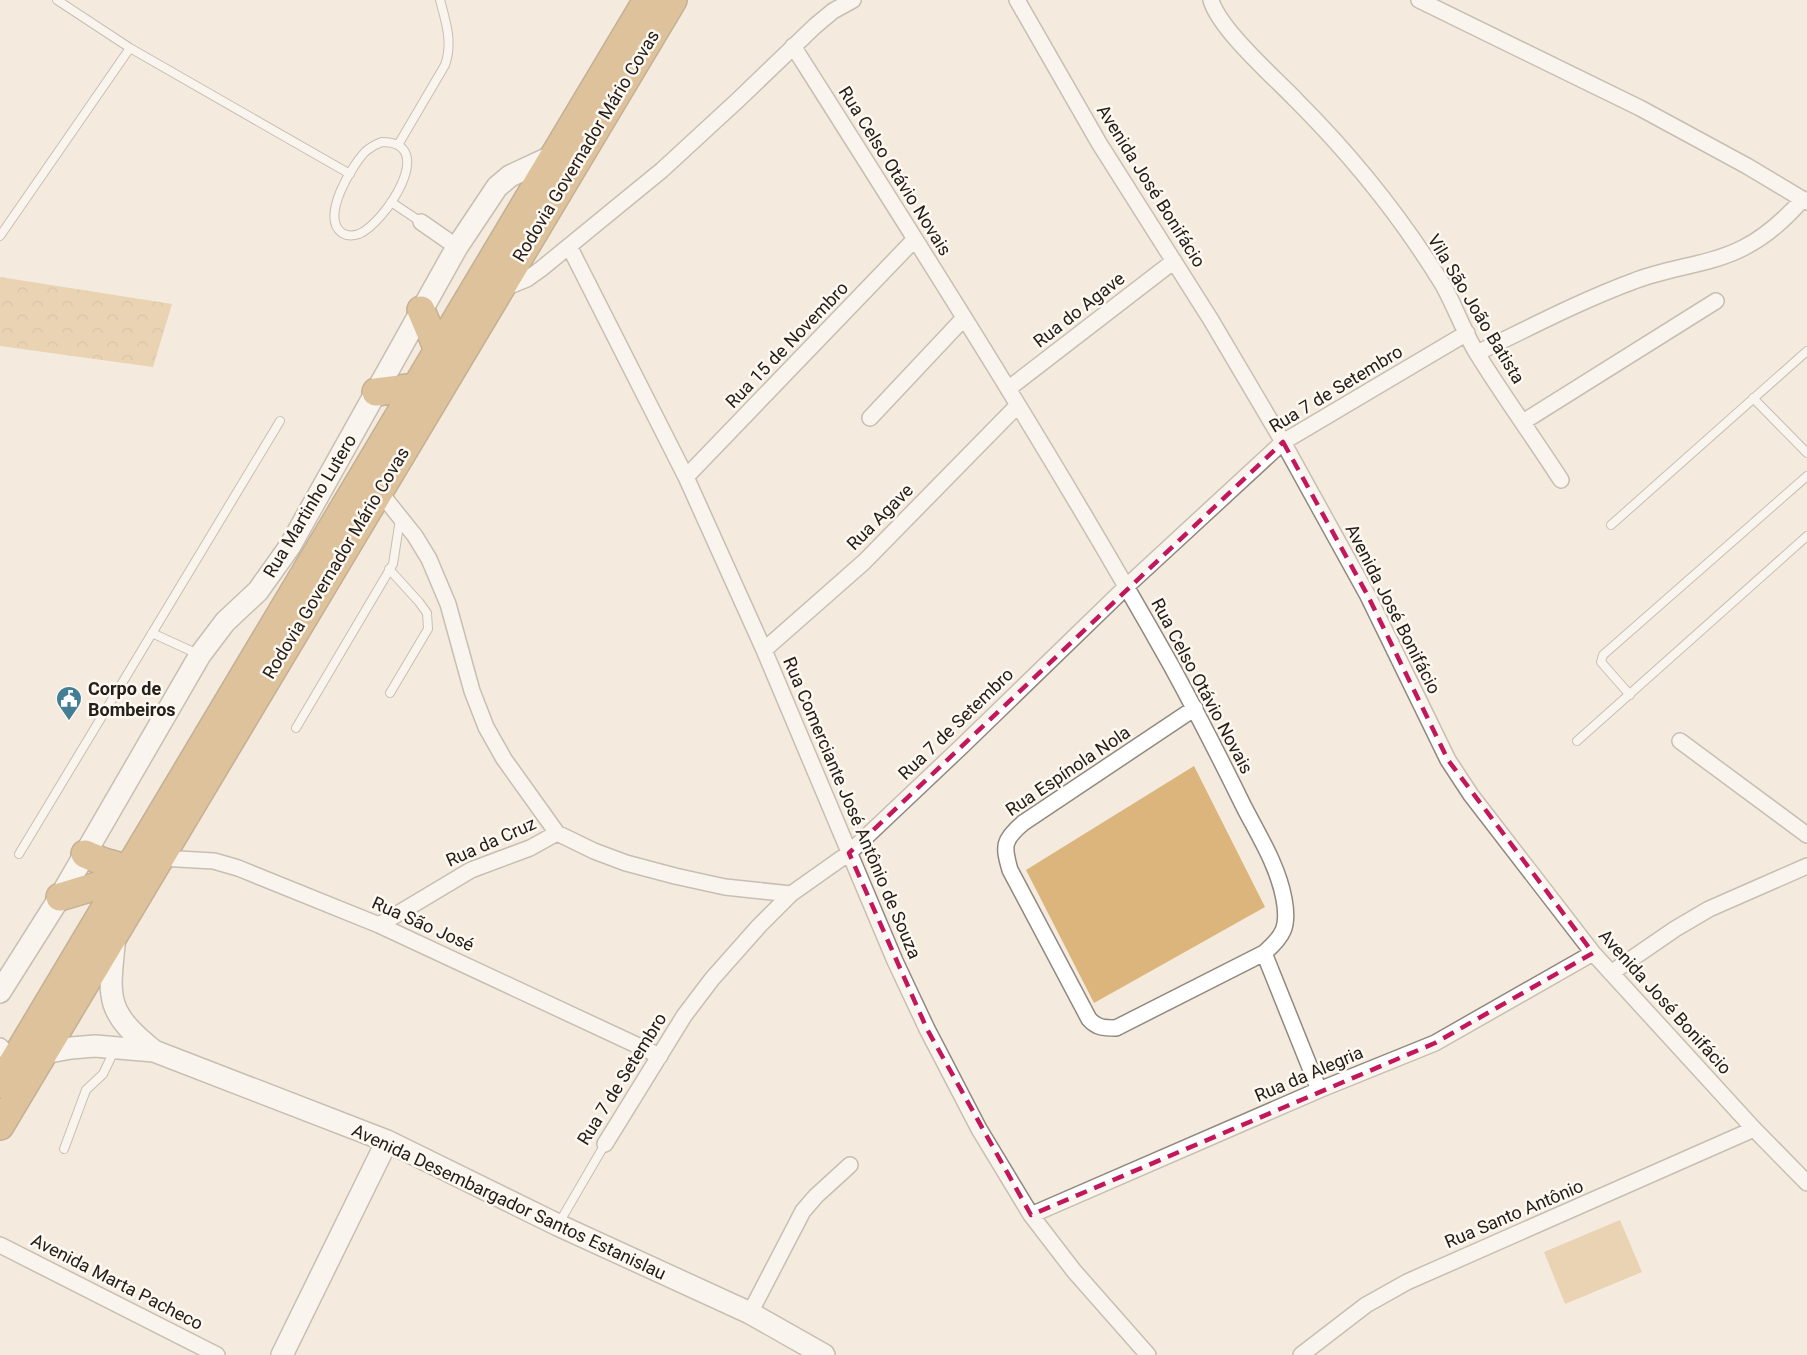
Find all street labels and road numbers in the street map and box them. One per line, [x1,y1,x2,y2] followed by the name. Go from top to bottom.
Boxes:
[508,26,663,265] street label: Rodovia Governador Mário Covas
[835,82,956,259] street label: Rua Celso Otávio Novais
[1093,101,1210,271] street label: Avenida José Bonifácio
[1423,230,1529,387] street label: Vila São João Batista
[1029,268,1128,352] street label: Rua do Agave
[721,277,852,412] street label: Rua 15 de Novembro
[1265,340,1406,437] street label: Rua 7 de Setembro
[259,430,361,581] street label: Rua Martinho Lutero
[258,443,413,682] street label: Rodovia Governador Mário Covas
[842,479,917,554] street label: Rua Agave
[1342,520,1445,697] street label: Avenida José Bonifácio
[1147,594,1258,777] street label: Rua Celso Otávio Novais
[779,654,926,962] street label: Rua Comerciante José Antônio de Souza
[894,663,1018,784] street label: Rua 7 de Setembro
[1002,721,1134,820] street label: Rua Espínola Nola
[443,812,539,871] street label: Rua da Cruz
[369,892,477,955] street label: Rua São José
[1595,925,1736,1078] street label: Avenida José Bonifácio
[572,1009,671,1149] street label: Rua 7 de Setembro
[1251,1041,1366,1106] street label: Rua da Alegria
[349,1119,669,1284] street label: Avenida Desembargador Santos Estanislau
[1441,1175,1586,1252] street label: Rua Santo Antônio
[28,1229,207,1334] street label: Avenida Marta Pacheco

